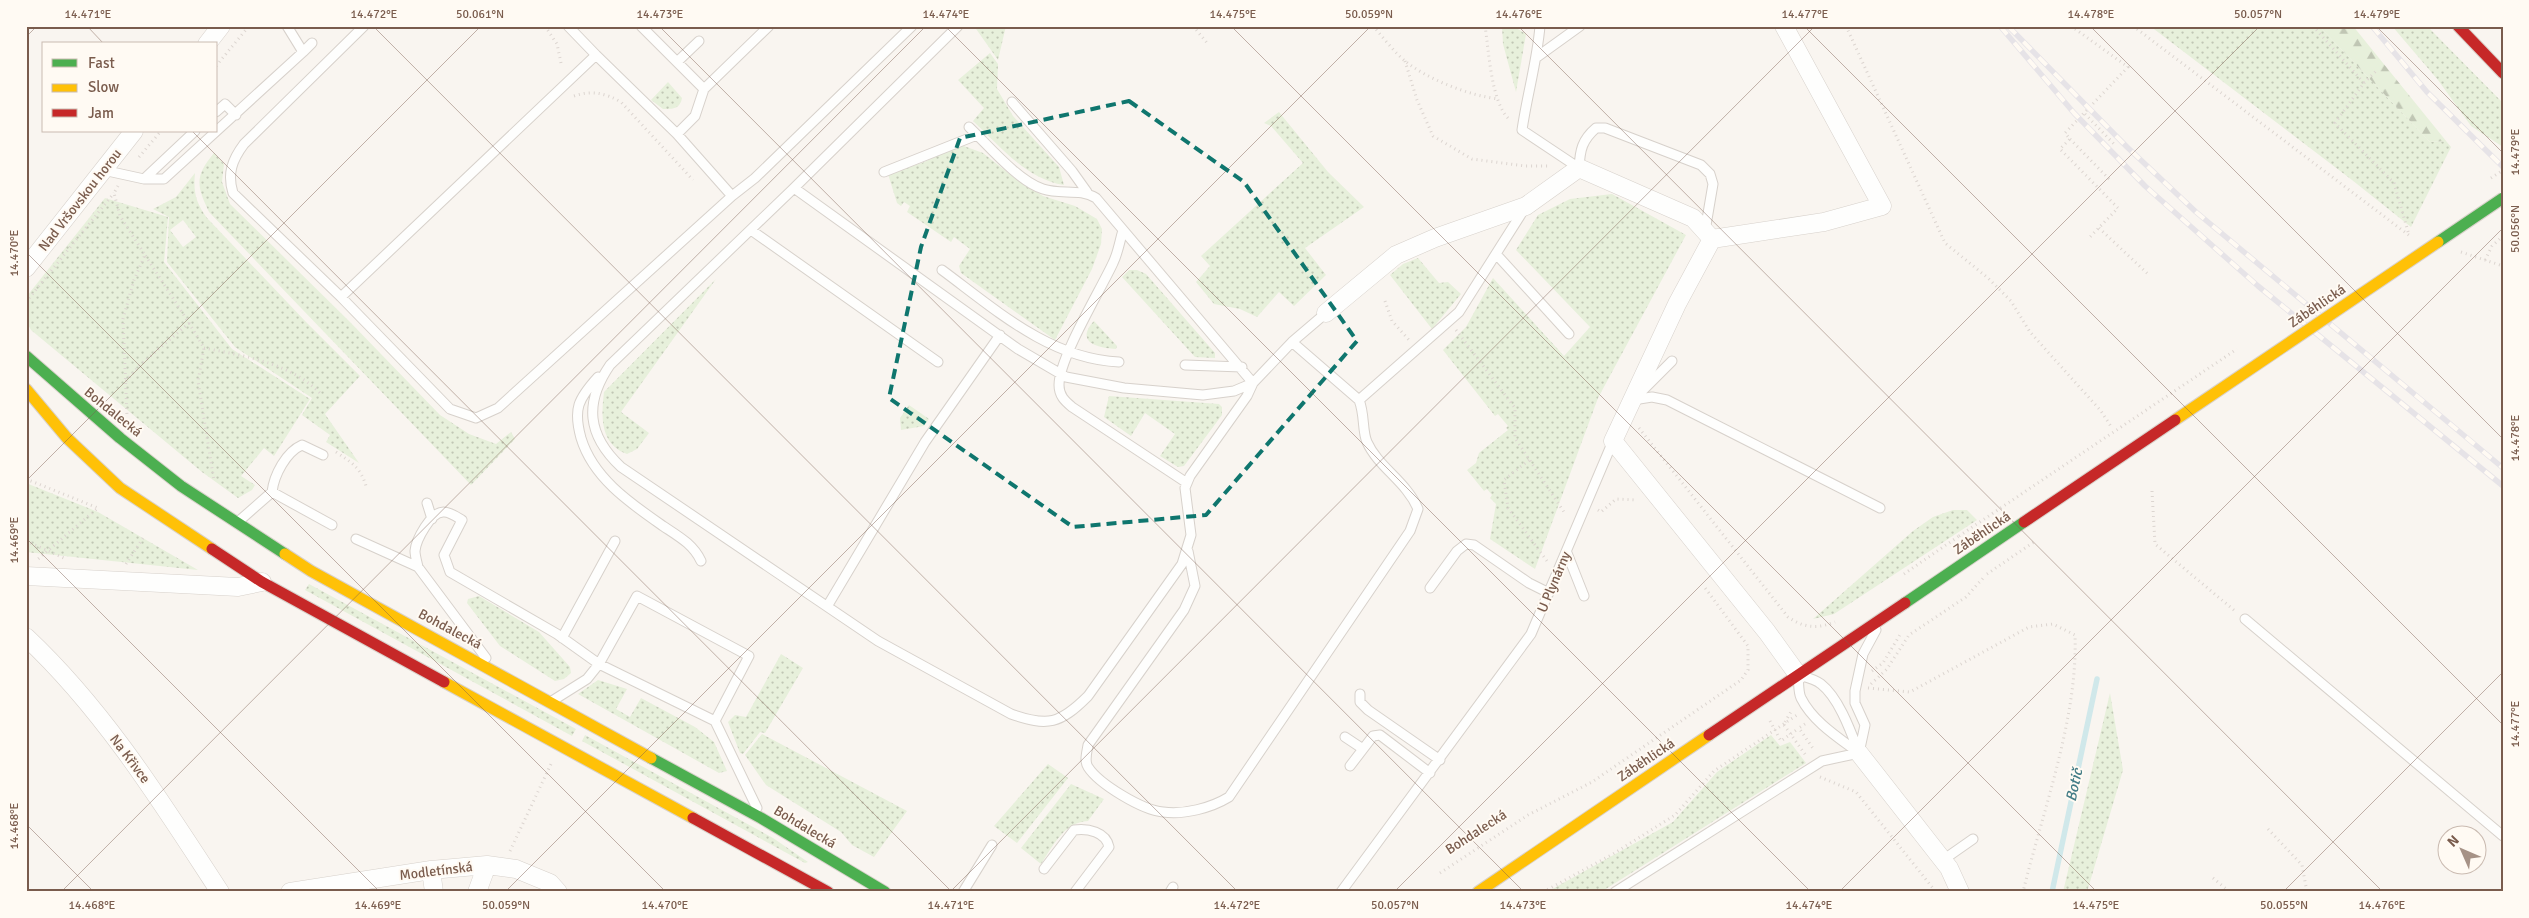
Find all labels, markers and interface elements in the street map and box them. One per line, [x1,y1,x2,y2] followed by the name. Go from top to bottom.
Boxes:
[65,7,112,22] text: 14.471°E
[351,7,398,22] text: 14.472°E
[456,7,504,22] text: 50.061°N
[637,7,684,22] text: 14.473°E
[923,7,970,22] text: 14.474°E
[1210,7,1257,22] text: 14.475°E
[1345,7,1393,22] text: 50.059°N
[1496,7,1543,22] text: 14.476°E
[1782,7,1829,22] text: 14.477°E
[2068,7,2115,22] text: 14.478°E
[2234,7,2282,22] text: 50.057°N
[2354,7,2401,22] text: 14.479°E
[42,42,218,132] legend
[88,54,115,72] text: Fast
[88,78,119,96] text: Slow
[88,104,114,122] text: Jam
[2508,128,2523,175] text: 14.479°E
[35,145,125,255] street label: Nad Vršovskou horou
[2508,205,2523,253] text: 50.056°N
[7,229,22,276] text: 14.470°E
[2285,281,2349,331] street label: Záběhlická
[81,383,145,441] street label: Bohdalecká
[2508,414,2523,461] text: 14.478°E
[1950,508,2014,558] street label: Záběhlická
[7,516,22,563] text: 14.469°E
[1534,548,1575,615] street label: U Plynárny
[415,605,485,653] street label: Bohdalecká
[2508,700,2523,747] text: 14.477°E
[106,731,154,787] street label: Na Křivce
[1614,735,1678,785] street label: Záběhlická
[2062,765,2087,803] water label: Botič
[7,802,22,849] text: 14.468°E
[771,802,839,852] street label: Bohdalecká
[1442,806,1510,858] street label: Bohdalecká
[2436,826,2486,876] north arrow
[2444,832,2463,851] text: N
[398,858,474,884] street label: Modletínská
[69,898,116,913] text: 14.468°E
[355,898,402,913] text: 14.469°E
[482,898,530,913] text: 50.059°N
[642,898,689,913] text: 14.470°E
[928,898,975,913] text: 14.471°E
[1214,898,1261,913] text: 14.472°E
[1371,898,1419,913] text: 50.057°N
[1500,898,1547,913] text: 14.473°E
[1786,898,1833,913] text: 14.474°E
[2073,898,2120,913] text: 14.475°E
[2260,898,2308,913] text: 50.055°N
[2359,898,2406,913] text: 14.476°E

